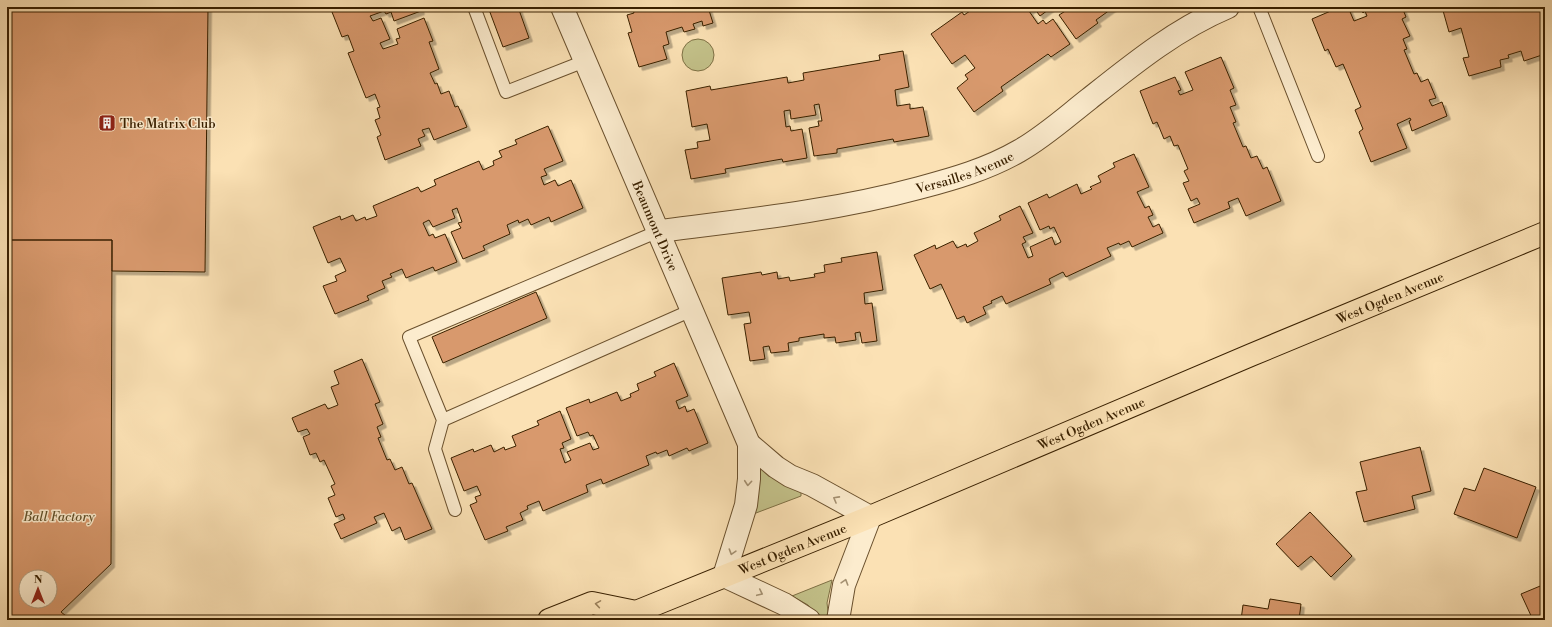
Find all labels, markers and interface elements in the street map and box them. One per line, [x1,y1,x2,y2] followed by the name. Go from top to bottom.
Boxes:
[97,113,117,133] building icon: The Matrix Club
[120,116,216,132] place label: The Matrix Club
[913,148,1017,198] street label: Versailles Avenue
[628,178,681,274] street label: Beaumont Drive
[1333,269,1447,328] street label: West Ogden Avenue
[1035,394,1148,454] street label: West Ogden Avenue
[744,480,753,486] one-way arrow
[833,496,840,503] one-way arrow
[22,509,95,525] park label: Ball Factory
[736,520,849,579] street label: West Ogden Avenue
[728,549,737,556] one-way arrow
[18,569,58,609] north arrow
[34,573,43,587] text: N
[840,578,849,585] one-way arrow
[755,588,763,596] one-way arrow
[595,601,601,609] one-way arrow

